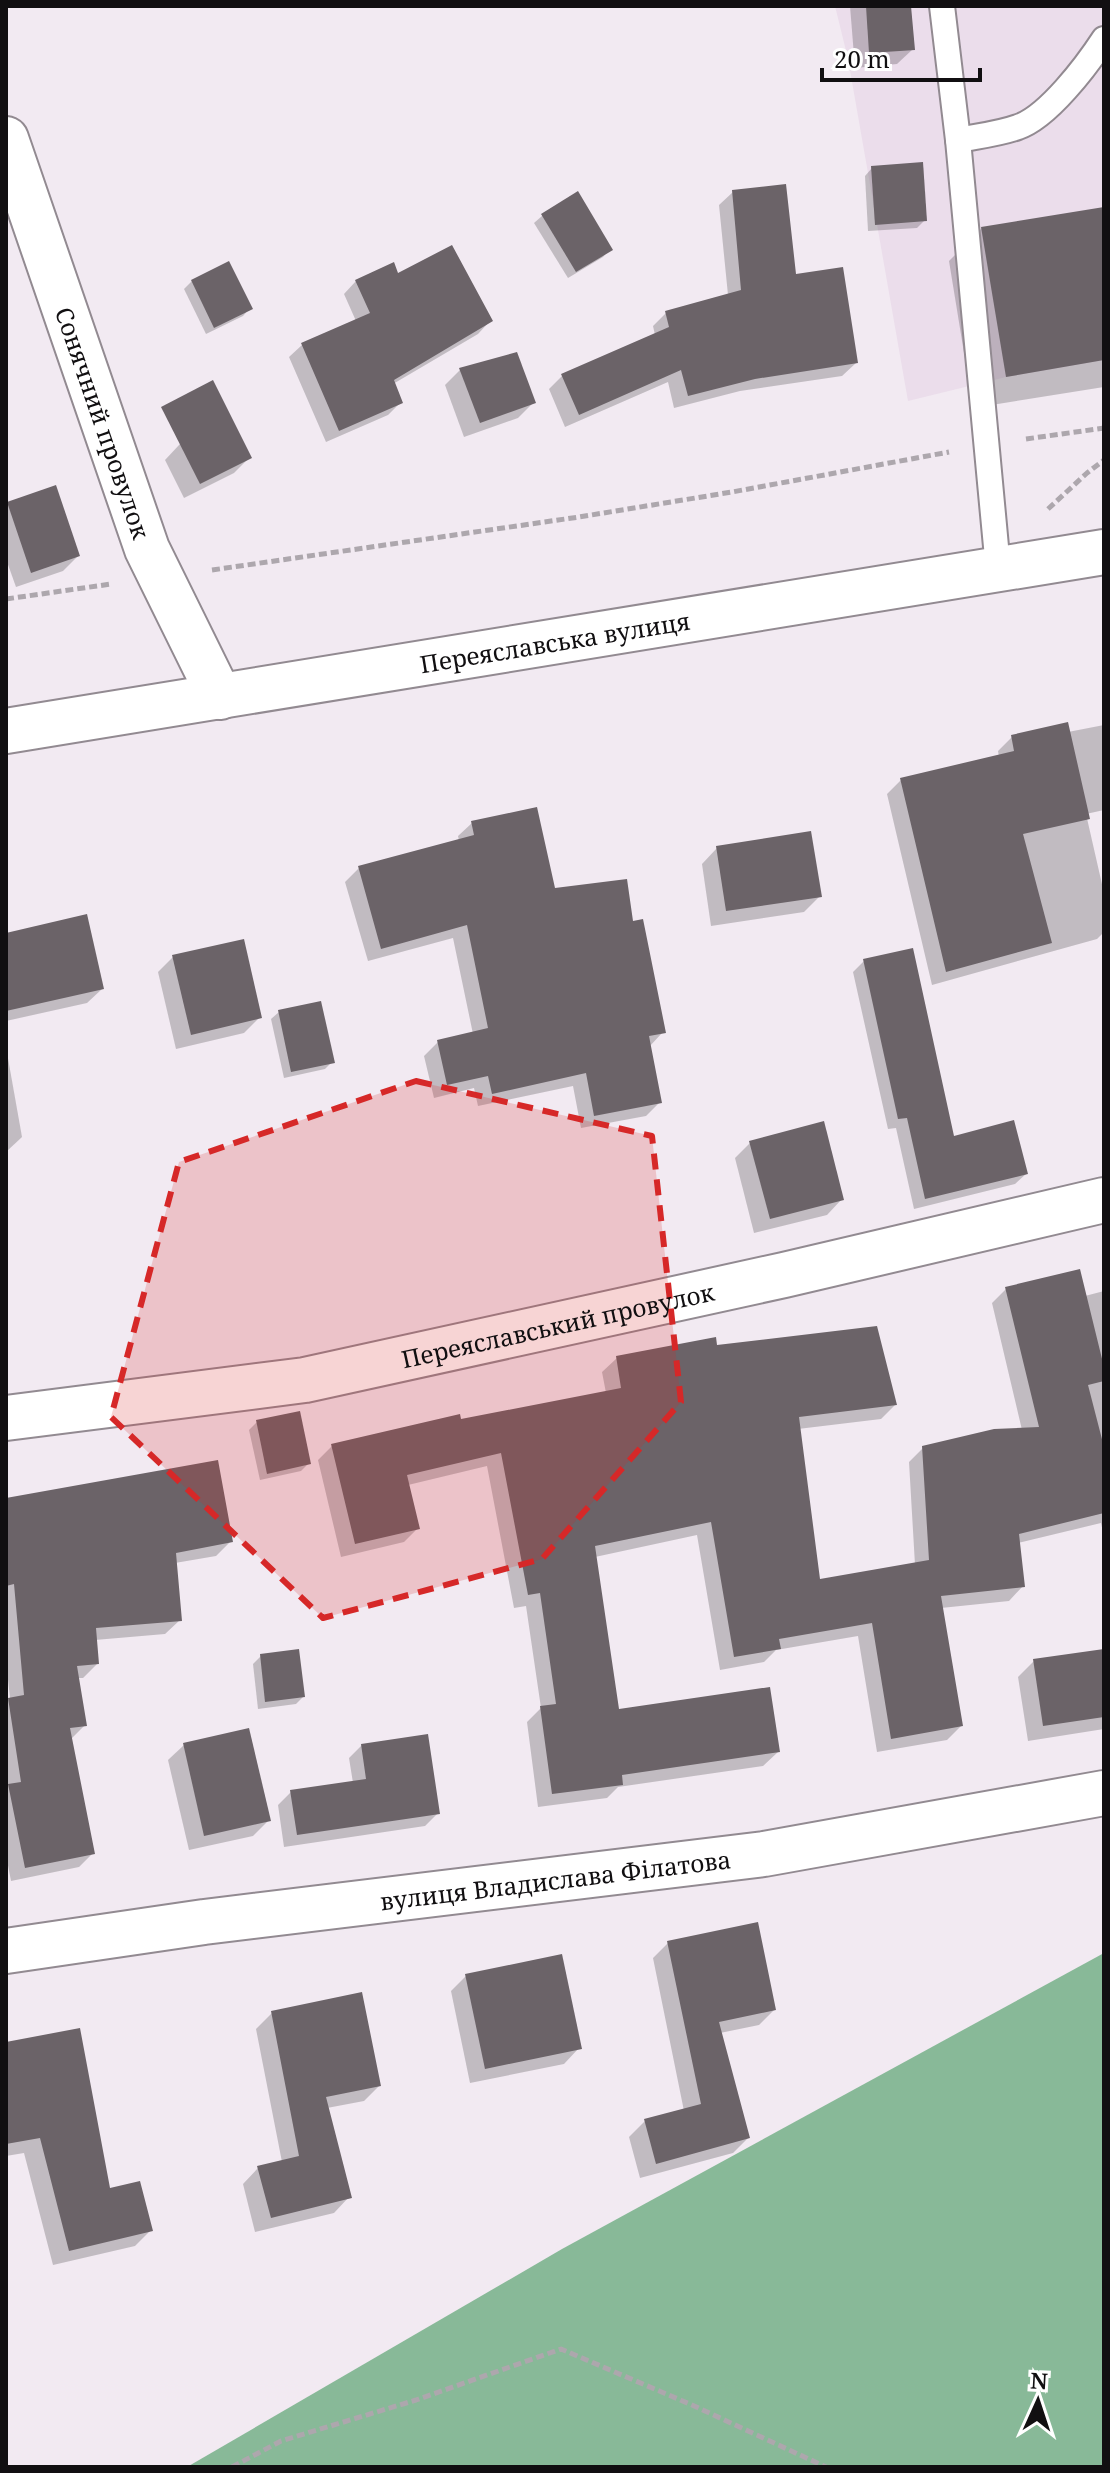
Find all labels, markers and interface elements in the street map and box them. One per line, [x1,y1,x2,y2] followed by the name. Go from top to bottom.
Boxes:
[822,32,980,82] scale bar
[834,42,890,75] text: 20 m
[48,302,159,544] street label: Сонячний провулок
[417,603,692,680] street label: Переяславська вулиця
[398,1274,718,1375] street label: Переяславський провулок
[378,1842,733,1917] street label: вулиця Владислава Філатова
[998,2361,1078,2441] north arrow
[1030,2365,1049,2395] text: N

